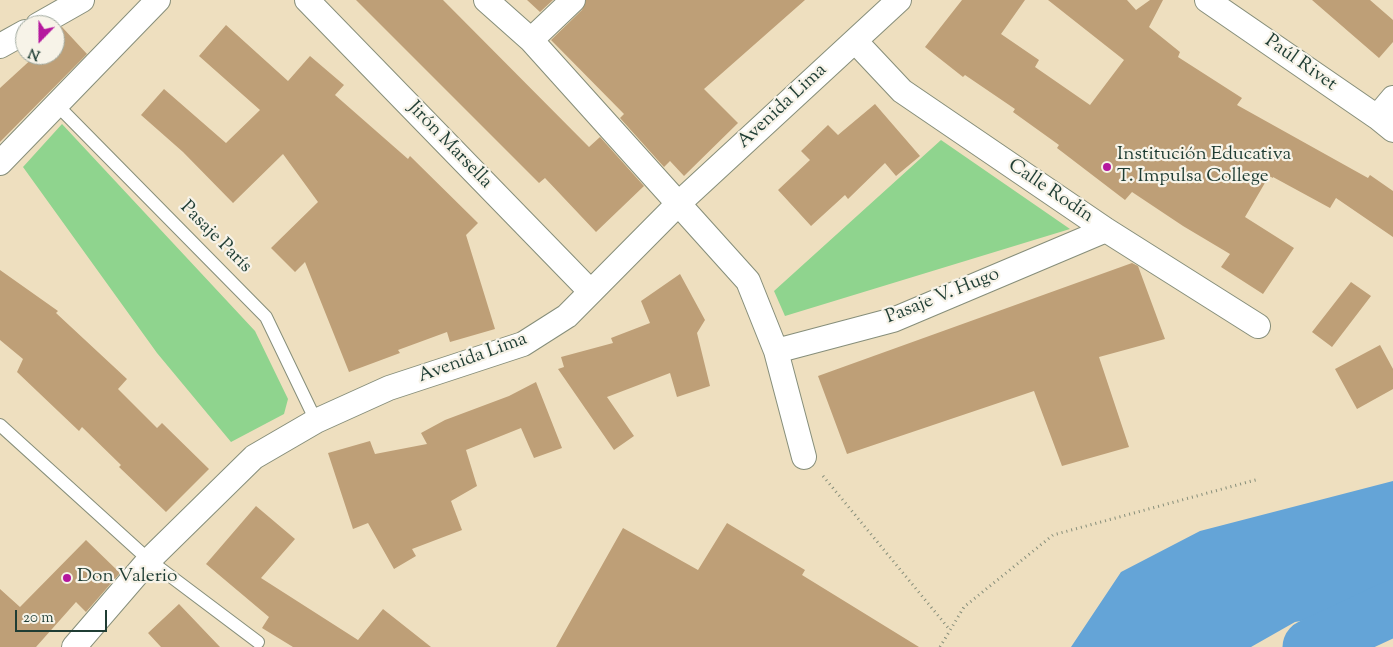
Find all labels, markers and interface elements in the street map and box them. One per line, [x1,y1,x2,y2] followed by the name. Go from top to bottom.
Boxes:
[15,15,65,65] north arrow
[1260,31,1340,97] street label: Paúl Rivet
[26,42,44,64] text: N
[734,60,832,154] street label: Avenida Lima
[402,98,496,194] street label: Jirón Marsella
[1117,145,1291,189] place label: Institución Educativa T. Impulsa College
[1003,155,1097,229] street label: Calle Rodín
[1101,161,1113,173] marker: Institución Educativa T. Impulsa College
[174,197,256,279] street label: Pasaje París
[883,264,1003,330] street label: Pasaje V. Hugo
[416,329,530,389] street label: Avenida Lima
[77,567,177,589] place label: Don Valerio
[61,572,73,584] marker: Don Valerio
[18,600,110,632] scale bar
[23,608,54,629] text: 20 m

